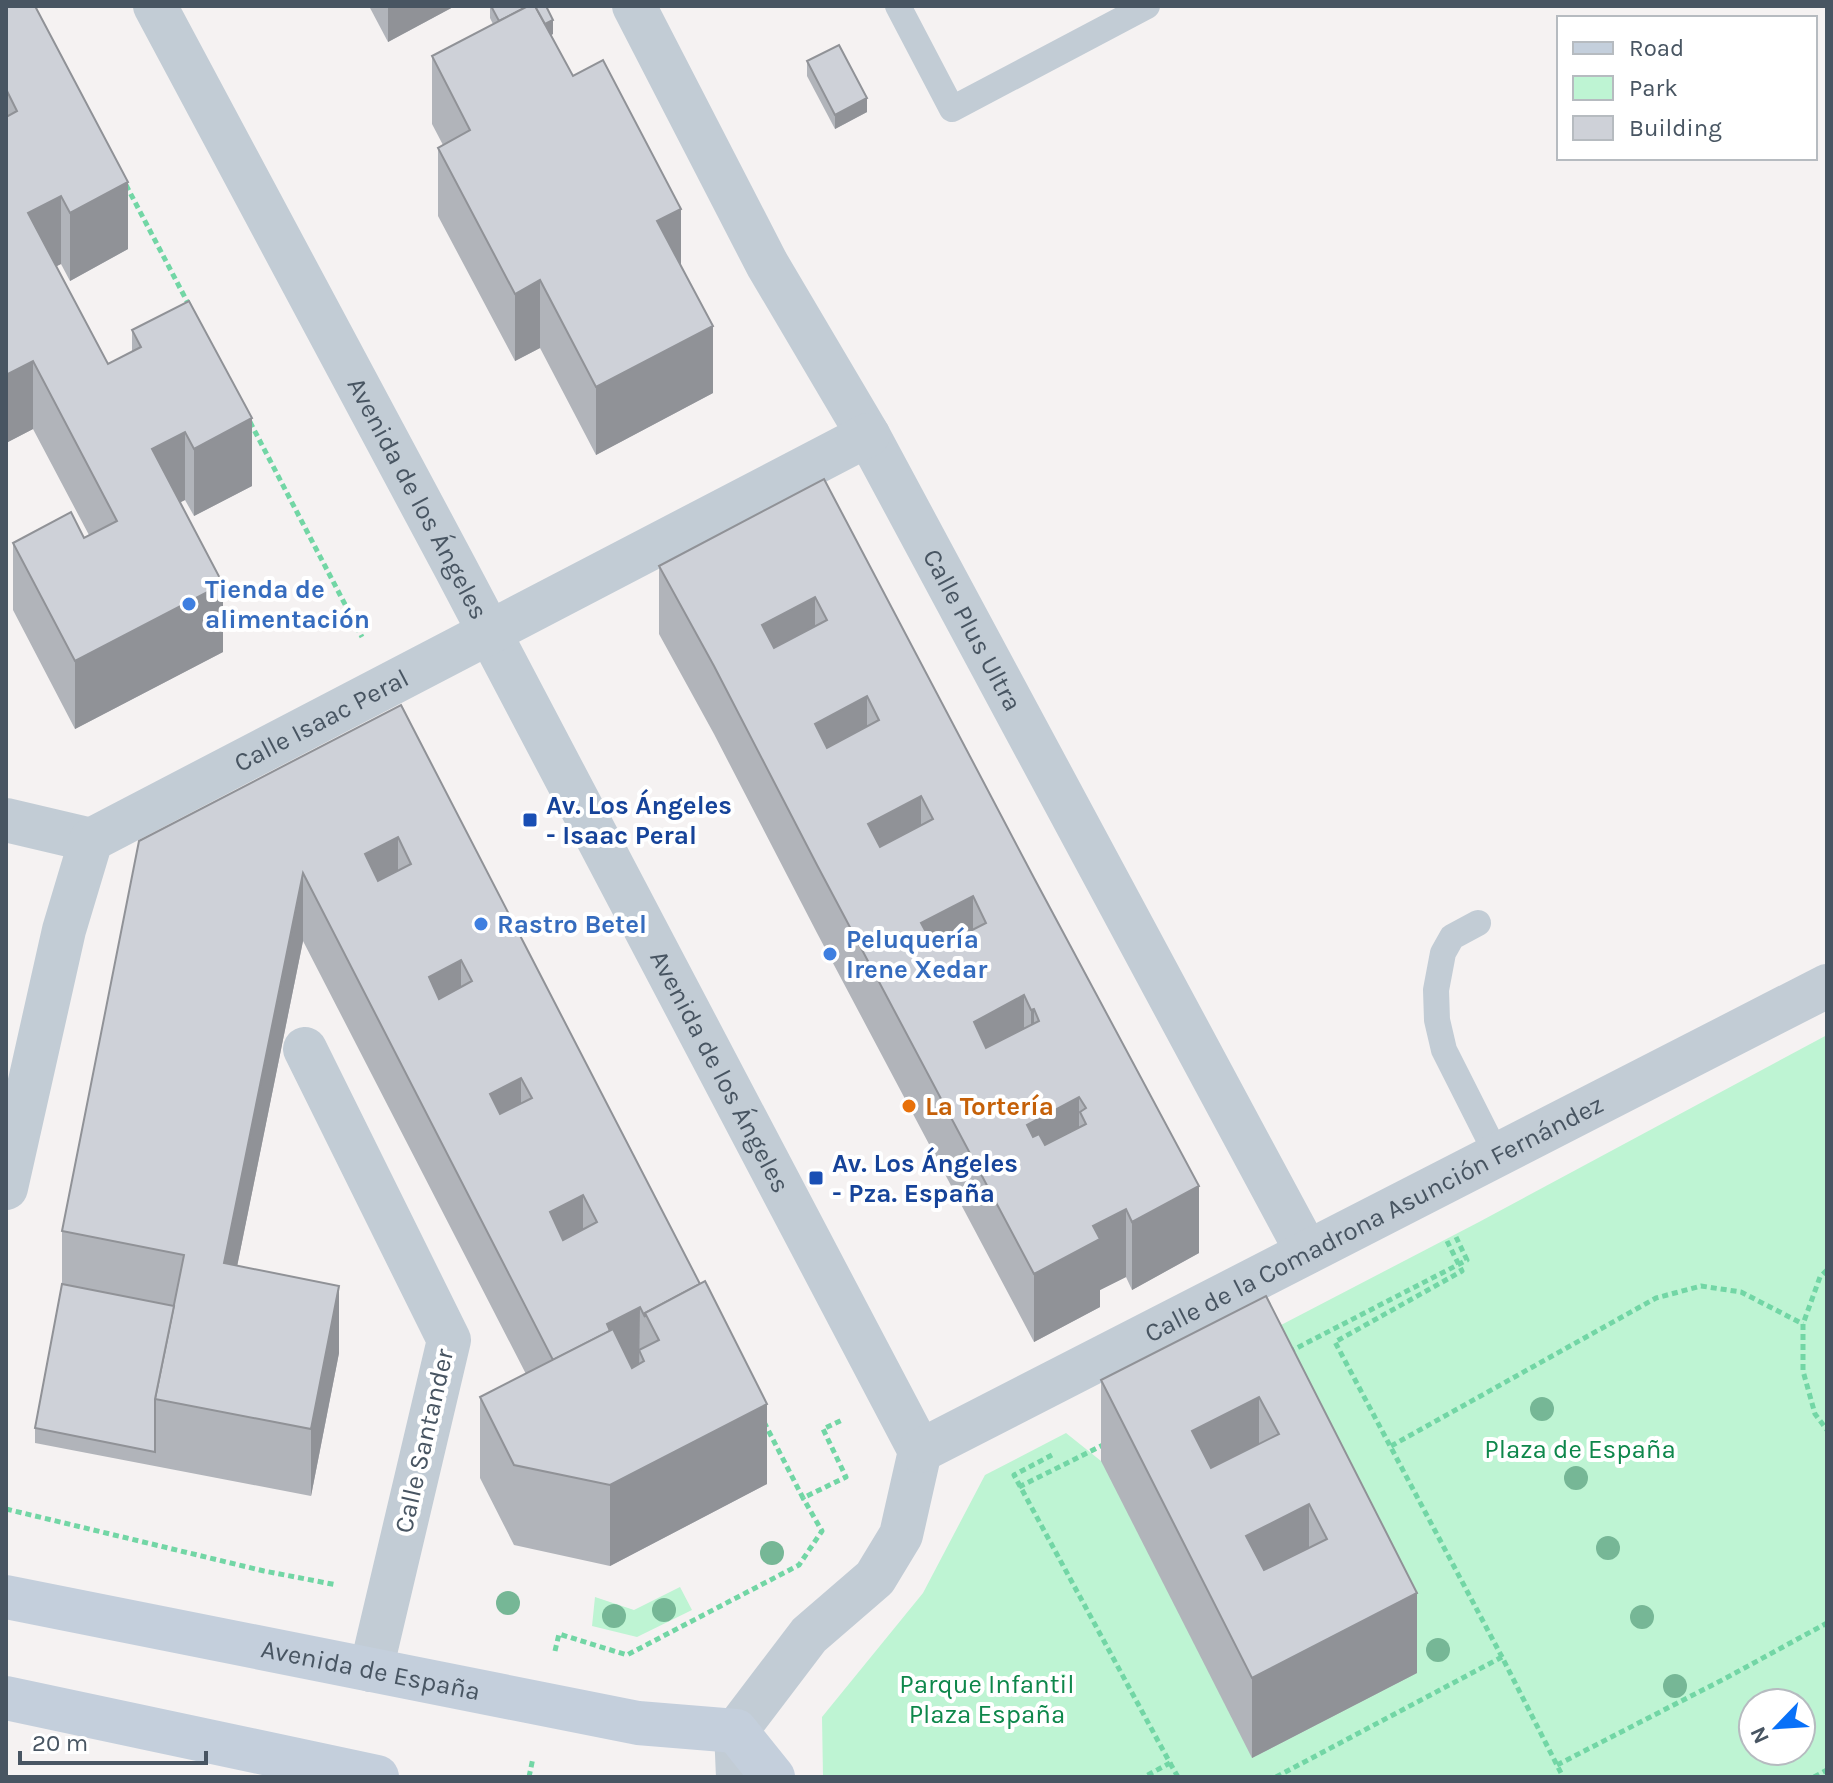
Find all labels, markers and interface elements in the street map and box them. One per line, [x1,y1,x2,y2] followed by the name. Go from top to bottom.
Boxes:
[1557,16,1817,160] legend
[1629,34,1684,62] text: Road
[1629,74,1678,102] text: Park
[1629,114,1722,142] text: Building
[341,372,495,624] street label: Avenida de los Ángeles
[917,543,1029,716] street label: Calle Plus Ultra
[205,574,370,635] place label: Tienda de alimentación
[180,595,198,613] marker: Tienda de alimentación
[229,662,414,778] street label: Calle Isaac Peral
[546,789,732,851] place label: Av. Los Ángeles - Isaac Peral
[521,811,539,829] marker: Av. Los Ángeles - Isaac Peral
[497,909,647,940] place label: Rastro Betel
[472,915,490,933] marker: Rastro Betel
[846,924,988,985] place label: Peluquería Irene Xedar
[644,945,797,1198] street label: Avenida de los Ángeles
[821,945,839,963] marker: Peluquería Irene Xedar
[1139,1088,1608,1349] street label: Calle de la Comadrona Asunción Fernández
[925,1091,1054,1122] place label: La Tortería
[900,1097,918,1115] marker: La Tortería
[832,1147,1018,1209] place label: Av. Los Ángeles - Pza. España
[807,1169,825,1187] marker: Av. Los Ángeles - Pza. España
[388,1345,460,1536] street label: Calle Santander
[1484,1434,1676,1465] park label: Plaza de España
[258,1633,483,1707] street label: Avenida de España
[899,1669,1075,1730] park label: Parque Infantil Plaza España
[1737,1687,1817,1767] north arrow
[20,1715,206,1765] scale bar
[1745,1722,1775,1748] text: N
[32,1729,88,1757] text: 20 m

